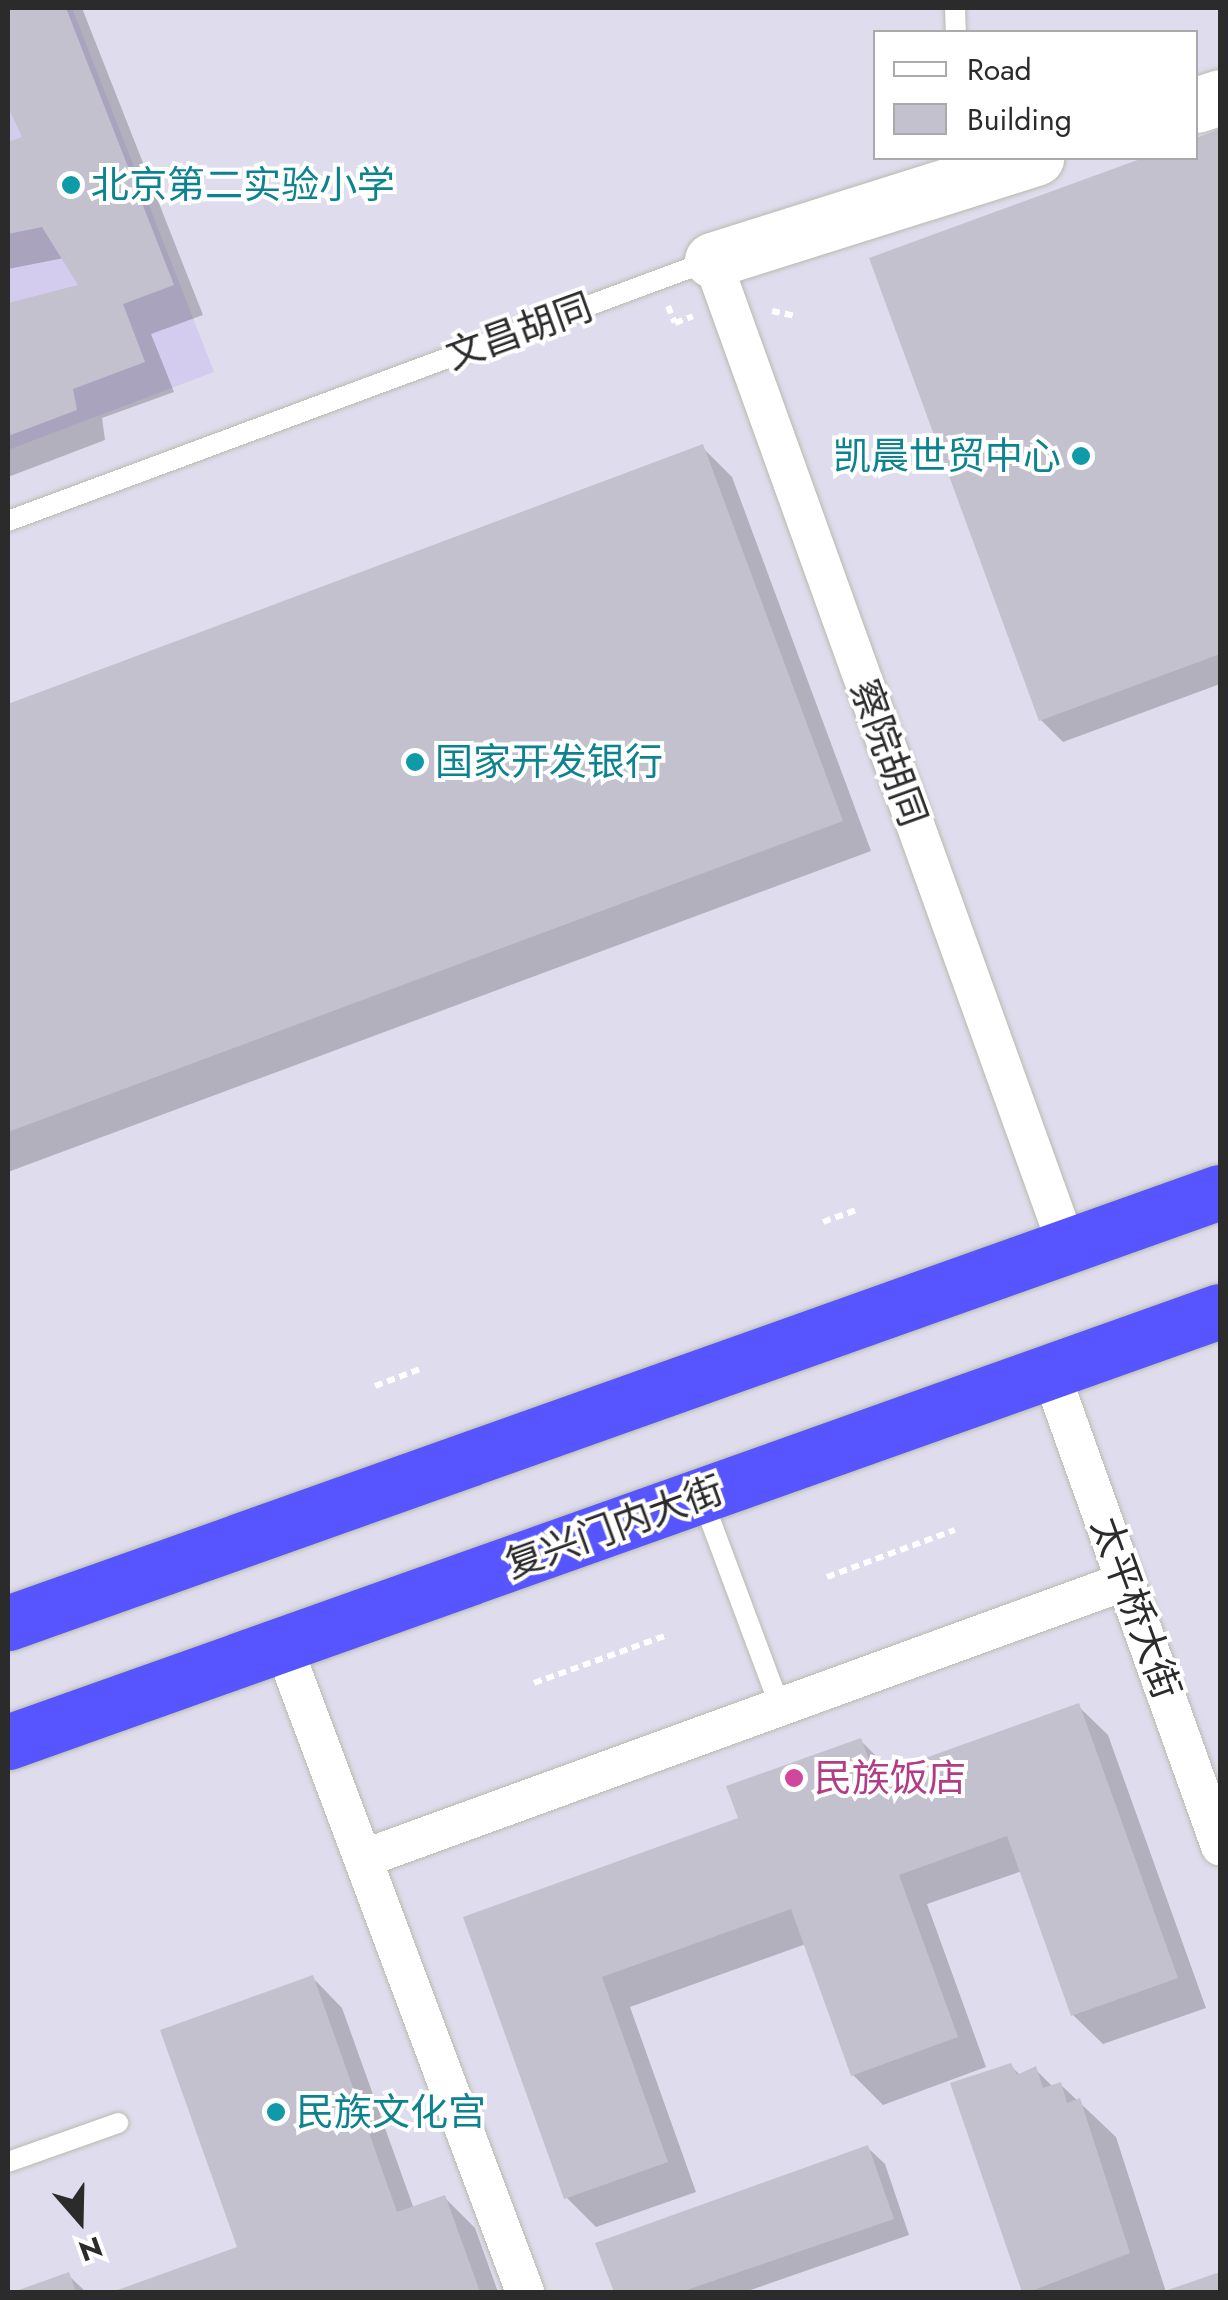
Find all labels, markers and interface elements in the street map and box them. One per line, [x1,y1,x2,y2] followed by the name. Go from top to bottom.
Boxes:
[873,30,1198,160] legend
[967,48,1032,91] text: Road
[967,98,1072,141] text: Building
[91,162,395,208] place label: 北京第二实验小学
[60,174,82,196] marker: 北京第二实验小学
[440,284,598,378] street label: 文昌胡同
[833,433,1061,479] place label: 凯晨世贸中心
[1070,445,1092,467] marker: 凯晨世贸中心
[842,674,936,832] street label: 察院胡同
[435,739,663,785] place label: 国家开发银行
[404,751,426,773] marker: 国家开发银行
[499,1467,729,1587] street label: 复兴门内大街
[1082,1511,1190,1705] street label: 太平桥大街
[814,1755,966,1801] place label: 民族饭店
[783,1767,805,1789] marker: 民族饭店
[296,2089,486,2135] place label: 民族文化宫
[265,2101,287,2123] marker: 民族文化宫
[30,2170,130,2270] north arrow
[73,2226,108,2272] text: N

